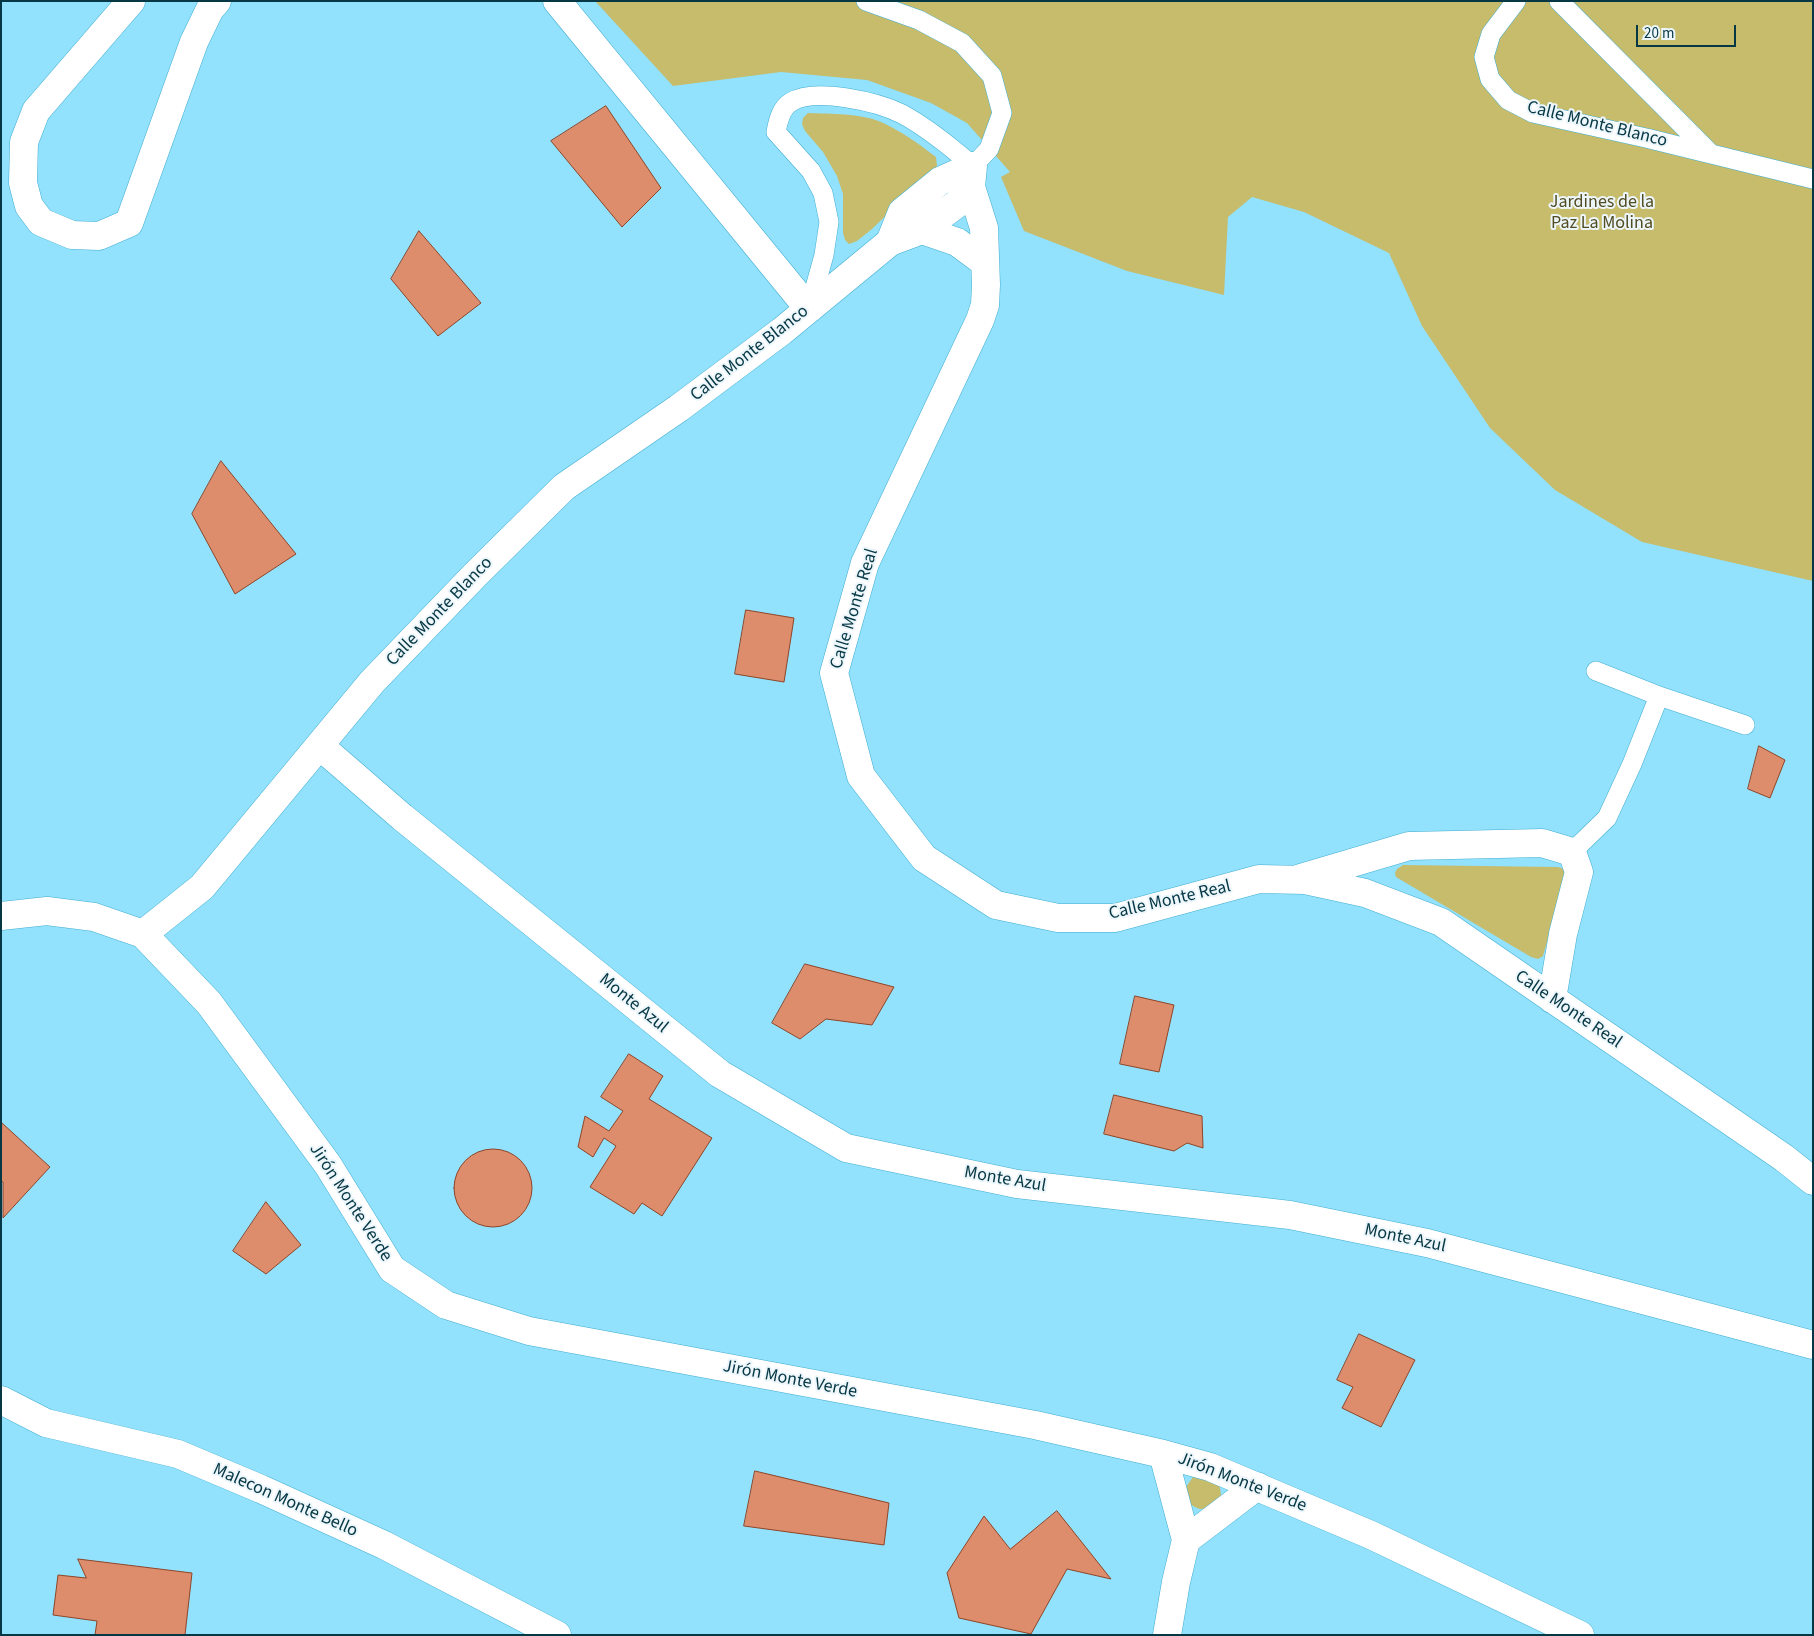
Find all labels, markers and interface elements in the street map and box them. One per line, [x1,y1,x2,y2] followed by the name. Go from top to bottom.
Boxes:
[1639,15,1739,47] scale bar
[1644,23,1674,44] text: 20 m
[1525,97,1669,153] street label: Calle Monte Blanco
[1550,192,1654,234] park label: Jardines de la Paz La Molina
[687,301,813,407] street label: Calle Monte Blanco
[826,546,884,672] street label: Calle Monte Real
[382,553,498,671] street label: Calle Monte Blanco
[1107,876,1233,926] street label: Calle Monte Real
[1510,966,1626,1054] street label: Calle Monte Real
[594,970,672,1038] street label: Monte Azul
[304,1140,396,1266] street label: Jirón Monte Verde
[962,1162,1048,1198] street label: Monte Azul
[1362,1220,1448,1258] street label: Monte Azul
[721,1356,859,1404] street label: Jirón Monte Verde
[1175,1448,1309,1518] street label: Jirón Monte Verde
[209,1459,361,1543] street label: Malecon Monte Bello

